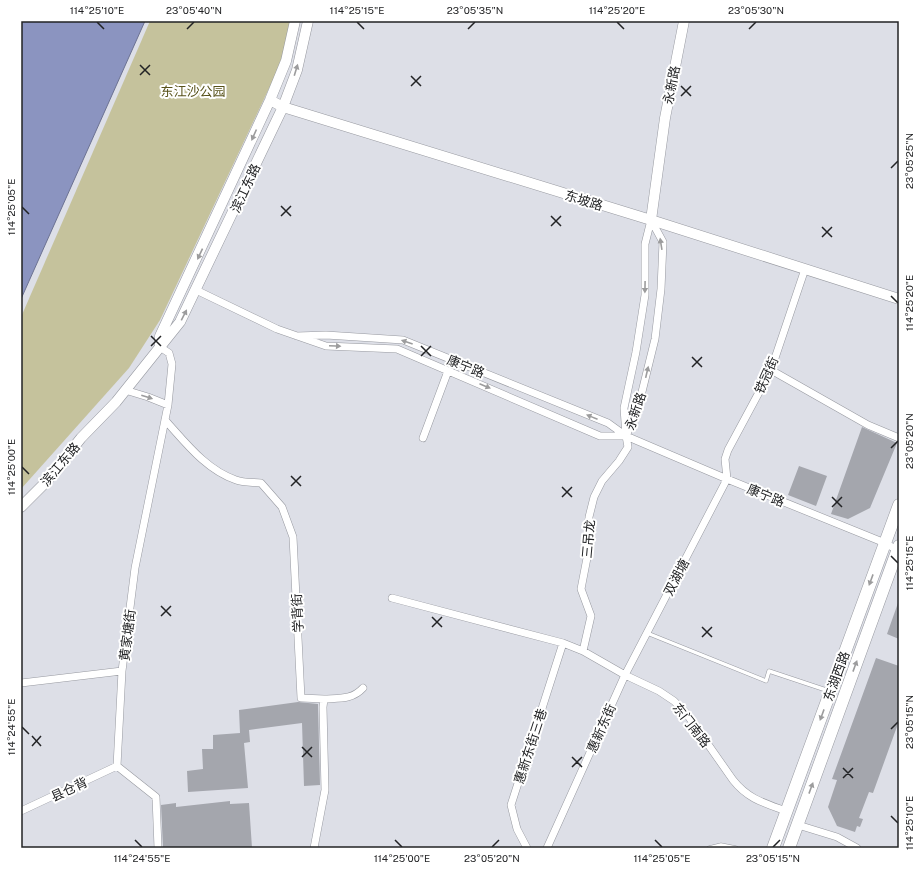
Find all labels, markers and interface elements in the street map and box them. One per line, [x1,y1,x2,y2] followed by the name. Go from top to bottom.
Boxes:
[70,4,124,16] text: 114°25'10"E
[166,4,222,16] text: 23°05'40"N
[330,4,384,16] text: 114°25'15"E
[447,4,503,16] text: 23°05'35"N
[589,4,645,16] text: 114°25'20"E
[728,4,784,16] text: 23°05'30"N
[293,64,299,76] one-way arrow
[660,65,683,106] street label: 永新路
[160,84,226,99] park label: 东江沙公园
[251,130,257,141] one-way arrow
[903,133,915,189] text: 23°05'25"N
[228,161,263,215] street label: 滨江东路
[5,179,17,235] text: 114°25'05"E
[563,188,605,213] street label: 东坡路
[658,238,664,250] one-way arrow
[196,248,202,260] one-way arrow
[903,275,915,331] text: 114°25'20"E
[642,281,648,294] one-way arrow
[180,310,187,321] one-way arrow
[400,338,412,344] one-way arrow
[329,343,342,349] one-way arrow
[445,352,487,381] street label: 康宁路
[752,354,781,396] street label: 铁冠街
[644,366,650,378] one-way arrow
[479,384,491,390] one-way arrow
[622,390,649,432] street label: 永新路
[141,394,153,400] one-way arrow
[586,413,598,419] one-way arrow
[903,413,915,469] text: 23°05'20"N
[5,439,17,495] text: 114°25'00"E
[38,440,83,489] street label: 滨江东路
[745,481,787,510] street label: 康宁路
[579,519,598,559] street label: 三吊龙
[903,536,915,590] text: 114°25'15"E
[661,556,692,598] street label: 双湖塘
[868,574,874,586] one-way arrow
[289,593,306,633] street label: 学背街
[117,608,138,662] street label: 黄家塘街
[821,649,852,703] street label: 东湖西路
[853,660,859,672] one-way arrow
[903,695,915,749] text: 23°05'15"N
[5,698,17,756] text: 114°24'55"E
[670,700,714,750] street label: 东门南路
[584,701,619,755] street label: 惠新东街
[511,707,550,786] street label: 惠新东街三巷
[818,710,824,722] one-way arrow
[48,774,90,804] street label: 县仓背
[809,782,815,794] one-way arrow
[903,796,915,850] text: 114°25'10"E
[113,852,171,864] text: 114°24'55"E
[374,852,430,864] text: 114°25'00"E
[464,852,520,864] text: 23°05'20"N
[634,852,690,864] text: 114°25'05"E
[746,852,800,864] text: 23°05'15"N

